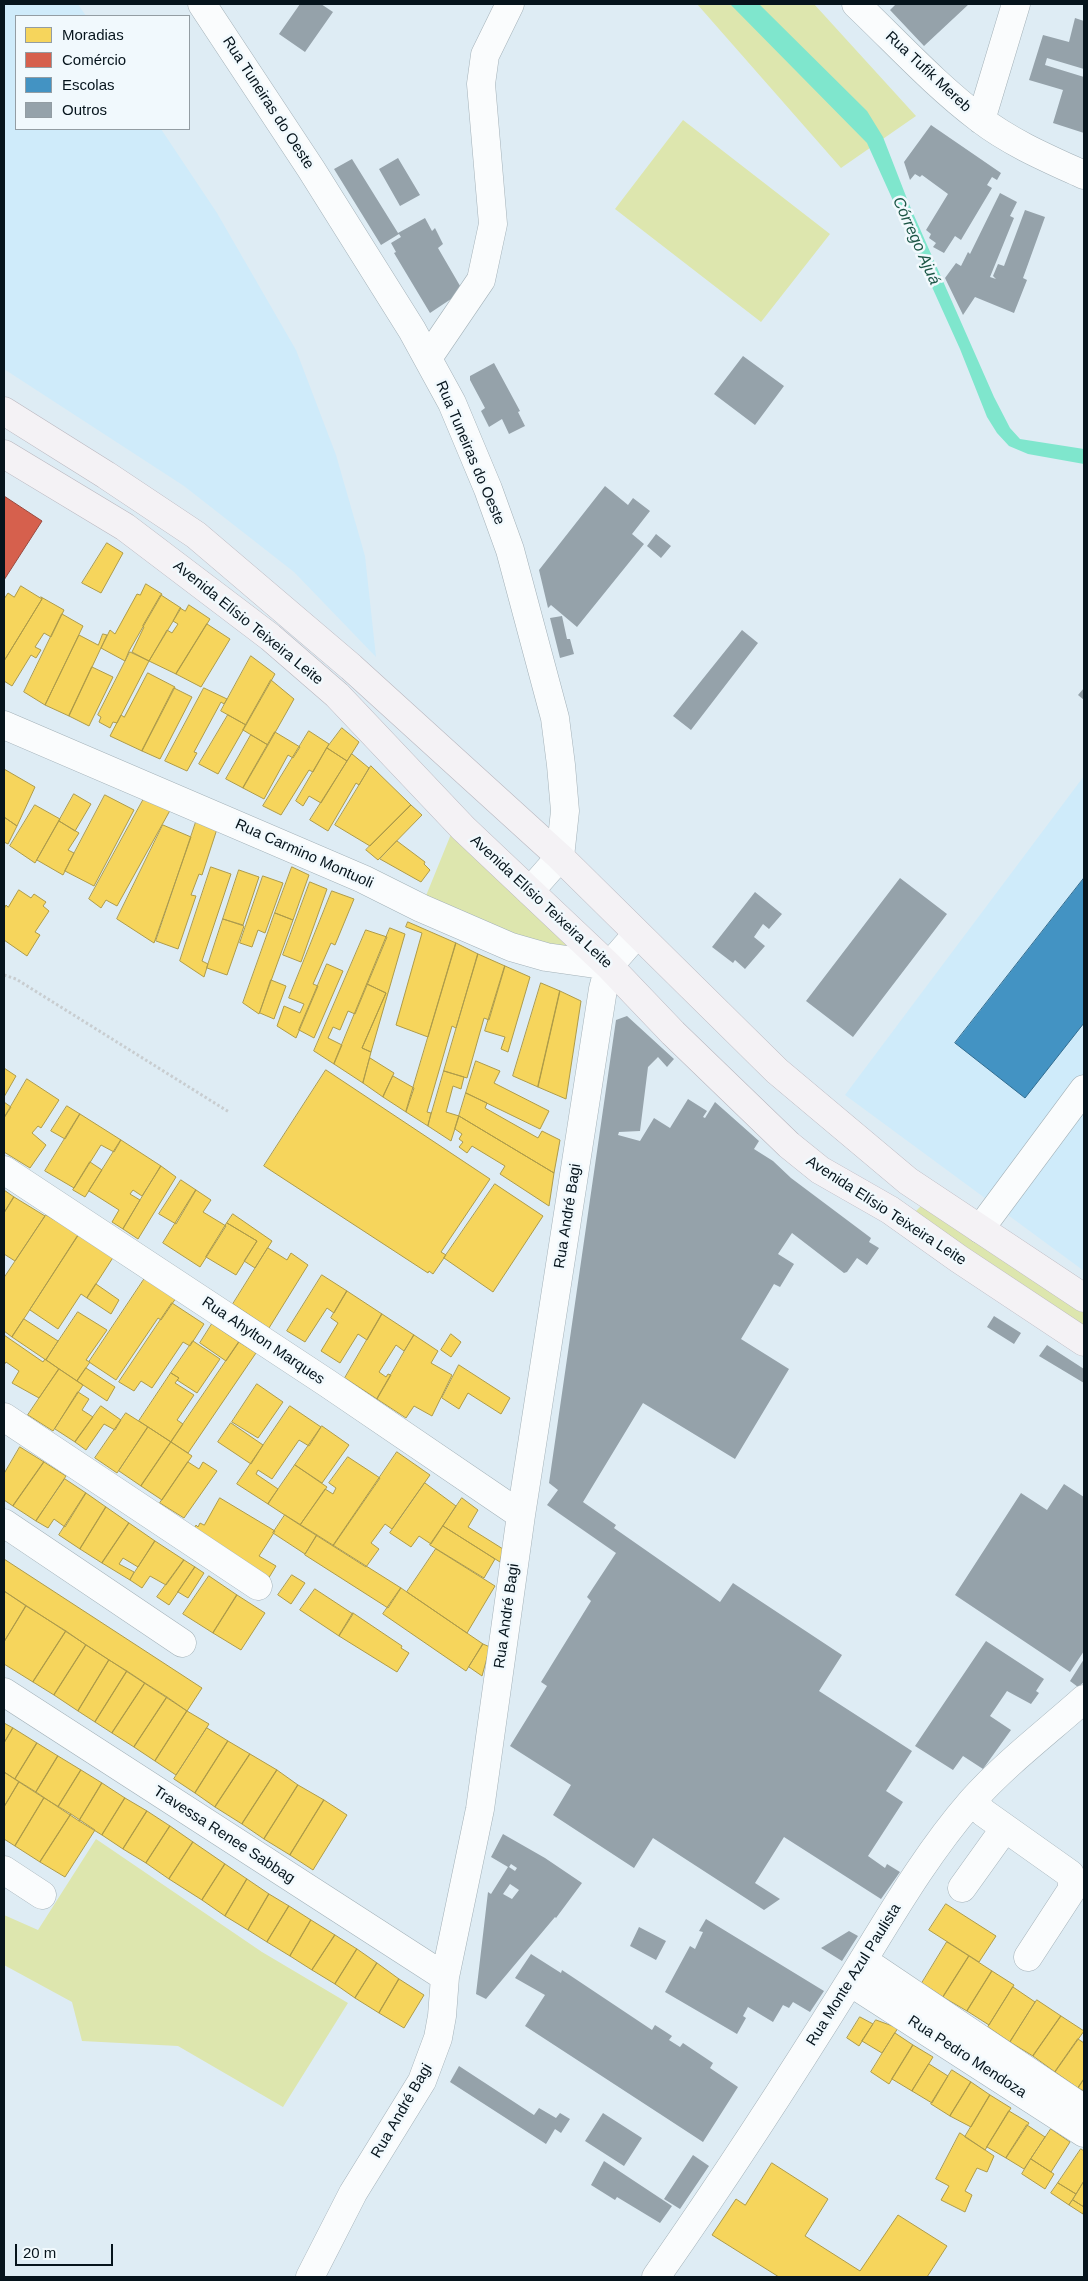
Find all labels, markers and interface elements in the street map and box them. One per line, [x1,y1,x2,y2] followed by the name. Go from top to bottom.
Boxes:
[15,15,190,130] legend
[62,26,124,43] text: Moradias
[882,28,974,116] street label: Rua Tufik Mereb
[218,33,318,173] street label: Rua Tuneiras do Oeste
[62,51,126,68] text: Comércio
[62,76,115,93] text: Escolas
[62,101,107,118] text: Outros
[888,194,944,288] water label: Córrego Ajuá
[432,378,508,528] street label: Rua Tuneiras do Oeste
[170,557,326,689] street label: Avenida Elísio Teixeira Leite
[232,815,376,893] street label: Rua Carmino Montuoli
[466,832,616,972] street label: Avenida Elísio Teixeira Leite
[803,1152,969,1270] street label: Avenida Elísio Teixeira Leite
[551,1162,585,1270] street label: Rua André Bagi
[198,1293,328,1389] street label: Rua Ahylton Marques
[491,1562,523,1670] street label: Rua André Bagi
[150,1782,298,1888] street label: Travessa Renee Sabbag
[803,1901,905,2049] street label: Rua Monte Azul Paulista
[904,2012,1030,2102] street label: Rua Pedro Mendoza
[368,2061,436,2161] street label: Rua André Bagi
[18,2234,115,2266] scale bar
[23,2244,56,2261] text: 20 m

